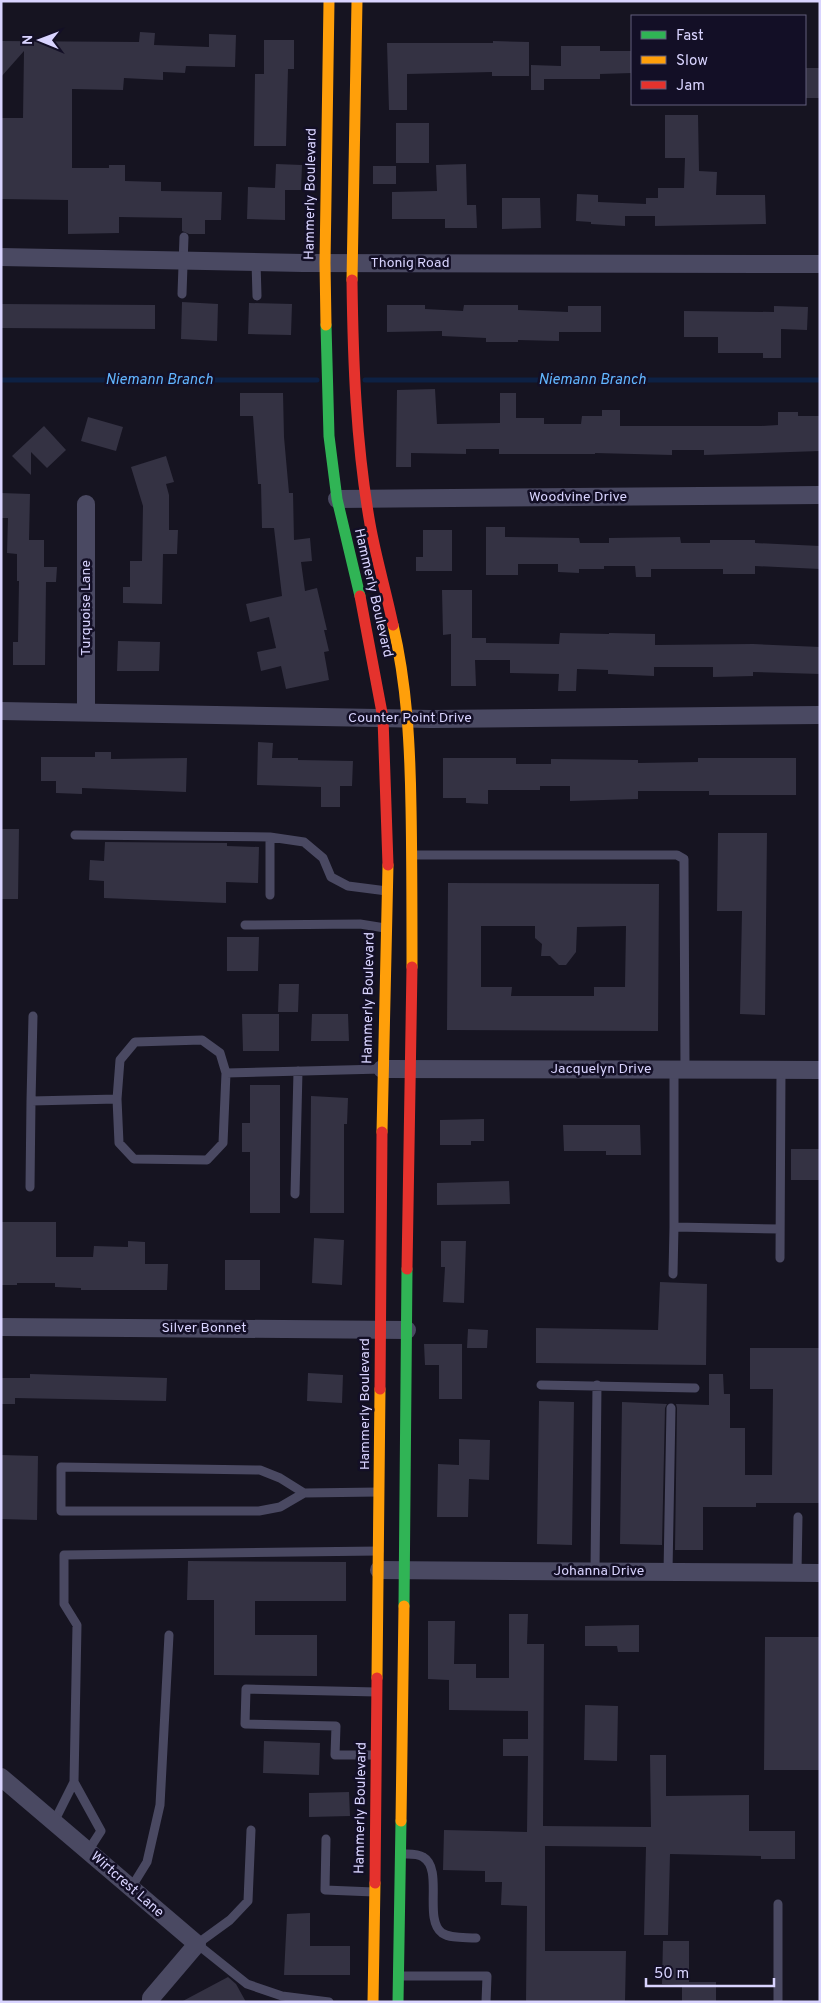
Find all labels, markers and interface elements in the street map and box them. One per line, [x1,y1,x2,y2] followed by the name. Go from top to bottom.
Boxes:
[15,15,65,65] north arrow
[631,15,806,105] legend
[676,27,704,46] text: Fast
[20,35,37,45] text: N
[676,52,708,71] text: Slow
[676,77,705,96] text: Jam
[301,128,321,260] street label: Hammerly Boulevard
[370,255,450,272] street label: Thonig Road
[105,371,213,390] water label: Niemann Branch
[538,371,646,390] water label: Niemann Branch
[529,489,627,506] street label: Woodvine Drive
[350,527,396,659] street label: Hammerly Boulevard
[78,560,95,656] street label: Turquoise Lane
[348,710,472,727] street label: Counter Point Drive
[359,932,379,1064] street label: Hammerly Boulevard
[550,1061,652,1078] street label: Jacquelyn Drive
[161,1320,247,1337] street label: Silver Bonnet
[357,1338,374,1470] street label: Hammerly Boulevard
[554,1563,644,1580] street label: Johanna Drive
[351,1742,371,1874] street label: Hammerly Boulevard
[87,1849,167,1921] street label: Wirtcrest Lane
[646,1956,774,1988] scale bar
[654,1965,689,1984] text: 50 m

